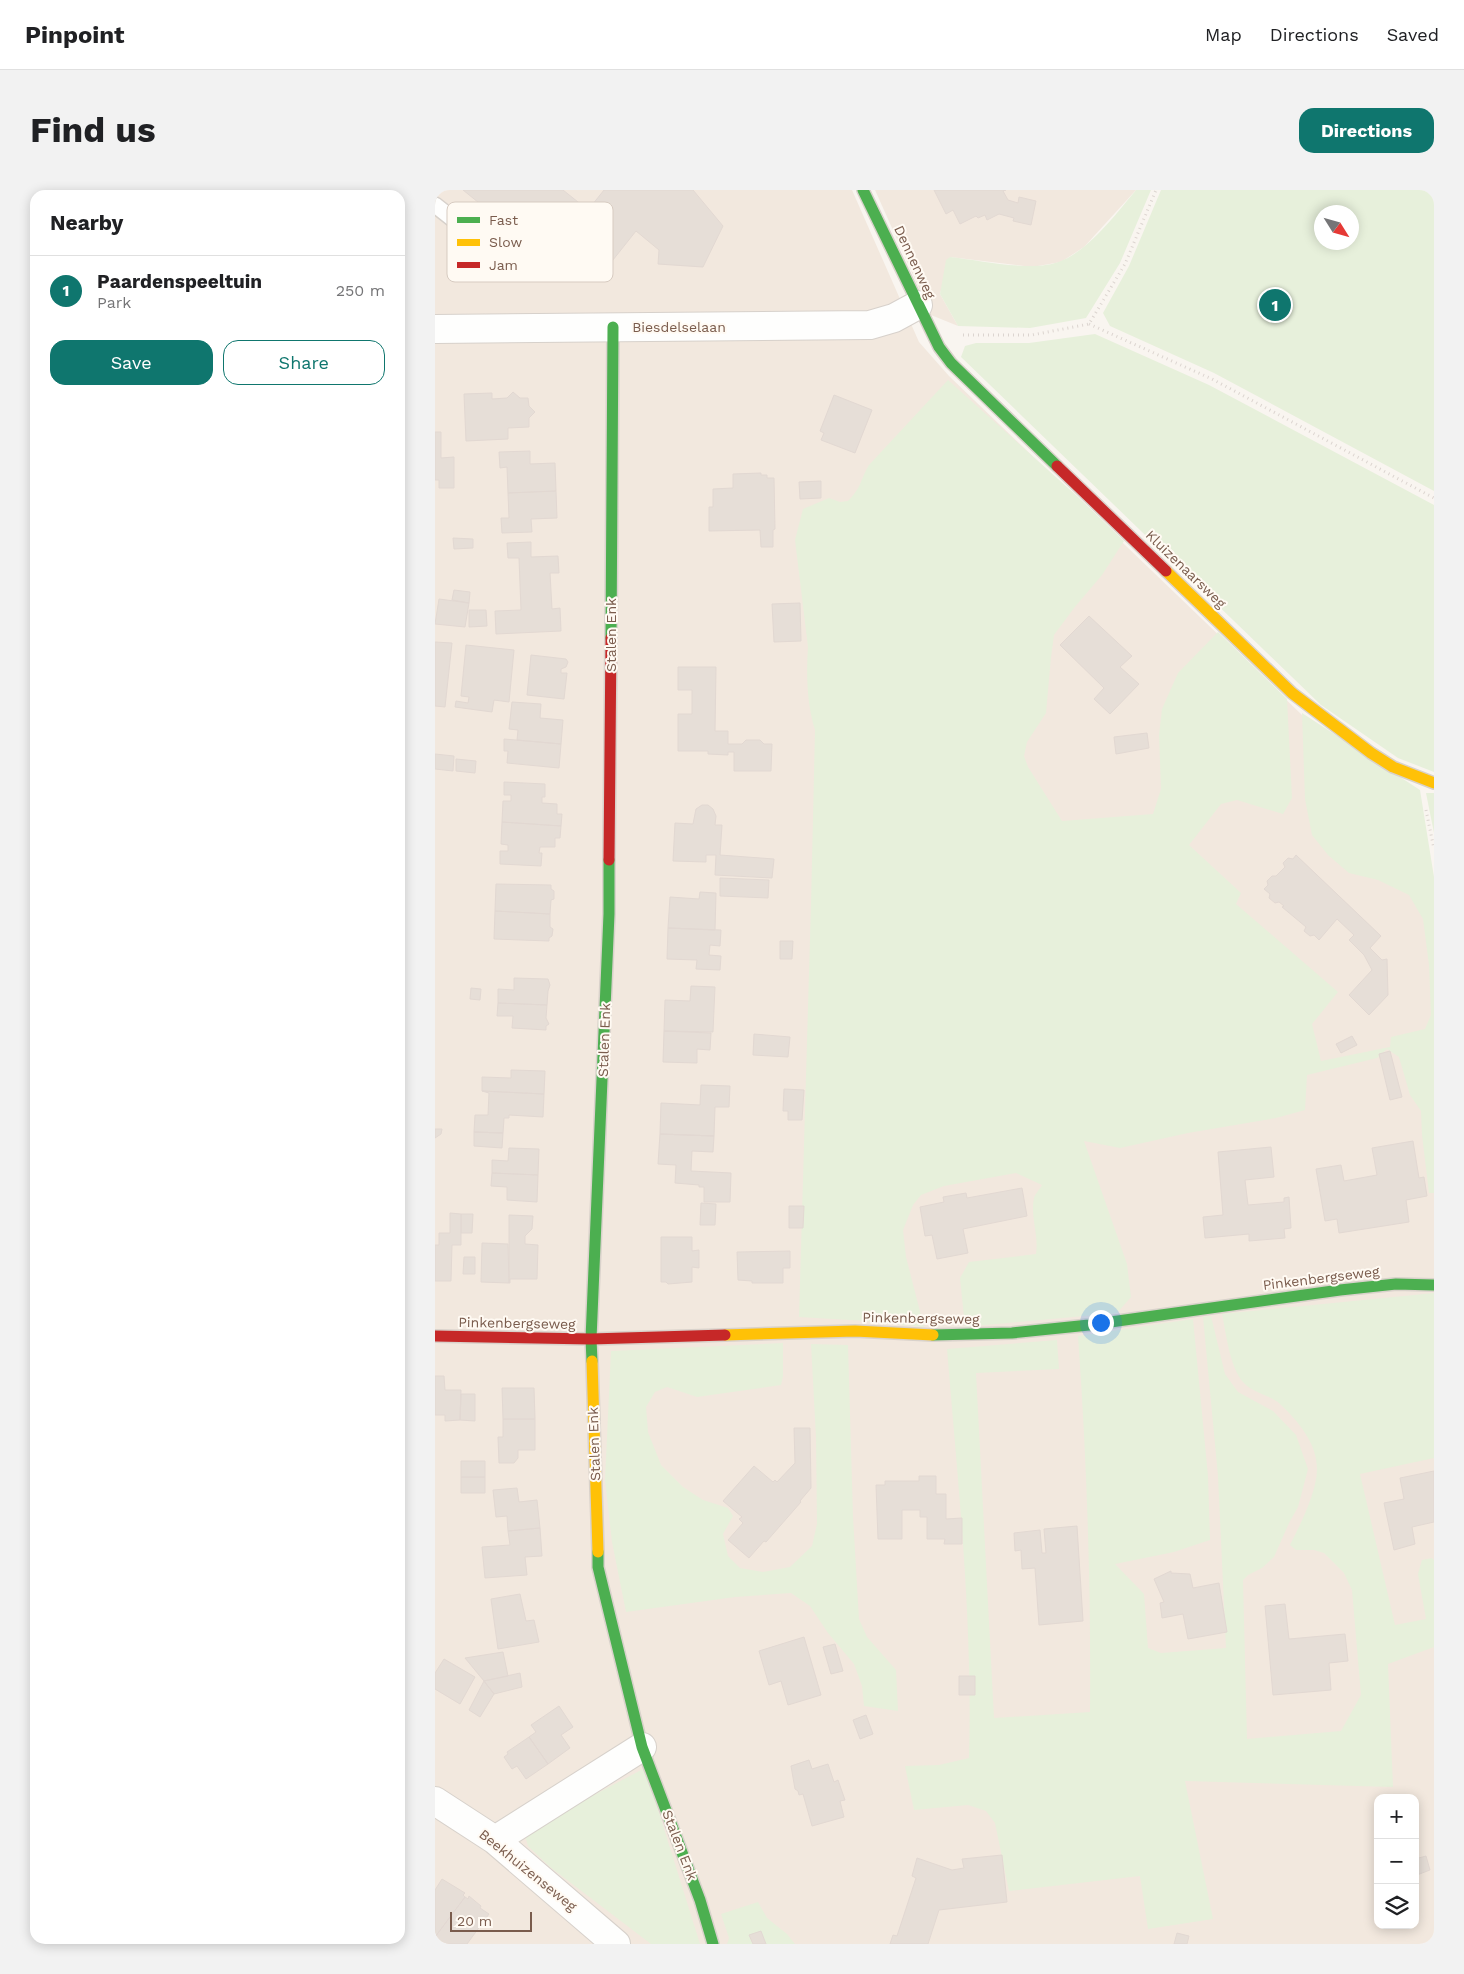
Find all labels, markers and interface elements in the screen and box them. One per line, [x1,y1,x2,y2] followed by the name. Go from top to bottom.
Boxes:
[25,21,125,49] text: Pinpoint
[1205,24,1242,45] text: Map
[1270,24,1359,45] text: Directions
[1387,24,1439,45] text: Saved
[1299,108,1434,153] button: Directions
[30,109,156,151] text: Find us
[447,202,613,282] legend
[1314,205,1359,250] north arrow
[50,210,123,235] text: Nearby
[489,212,518,228] text: Fast
[891,223,939,302] street label: Dennenweg
[489,234,522,250] text: Slow
[489,257,518,273] text: Jam
[97,270,262,293] text: Paardenspeeltuin
[63,281,69,300] text: 1
[336,281,385,300] text: 250 m
[1259,286,1291,324] pin: 1
[97,293,131,312] text: Park
[632,319,726,335] street label: Biesdelselaan
[50,340,213,385] button: Save
[223,340,385,385] button: Share
[1143,527,1230,612] street label: Kluizenaarsweg
[603,598,619,672] street label: Stalen Enk
[595,1003,613,1077] street label: Stalen Enk
[1262,1263,1381,1293] street label: Pinkenbergseweg
[862,1309,980,1327] street label: Pinkenbergseweg
[1088,1310,1114,1336] your location
[458,1314,576,1332] street label: Pinkenbergseweg
[585,1407,603,1481] street label: Stalen Enk
[1374,1794,1419,1929] map controls
[1374,1794,1419,1839] button: +
[659,1808,701,1883] street label: Stalen Enk
[476,1826,580,1915] street label: Beekhuizenseweg
[1374,1839,1419,1884] button: −
[1374,1884,1419,1929] button: layers
[450,1909,533,1932] scale bar
[457,1913,492,1929] text: 20 m

